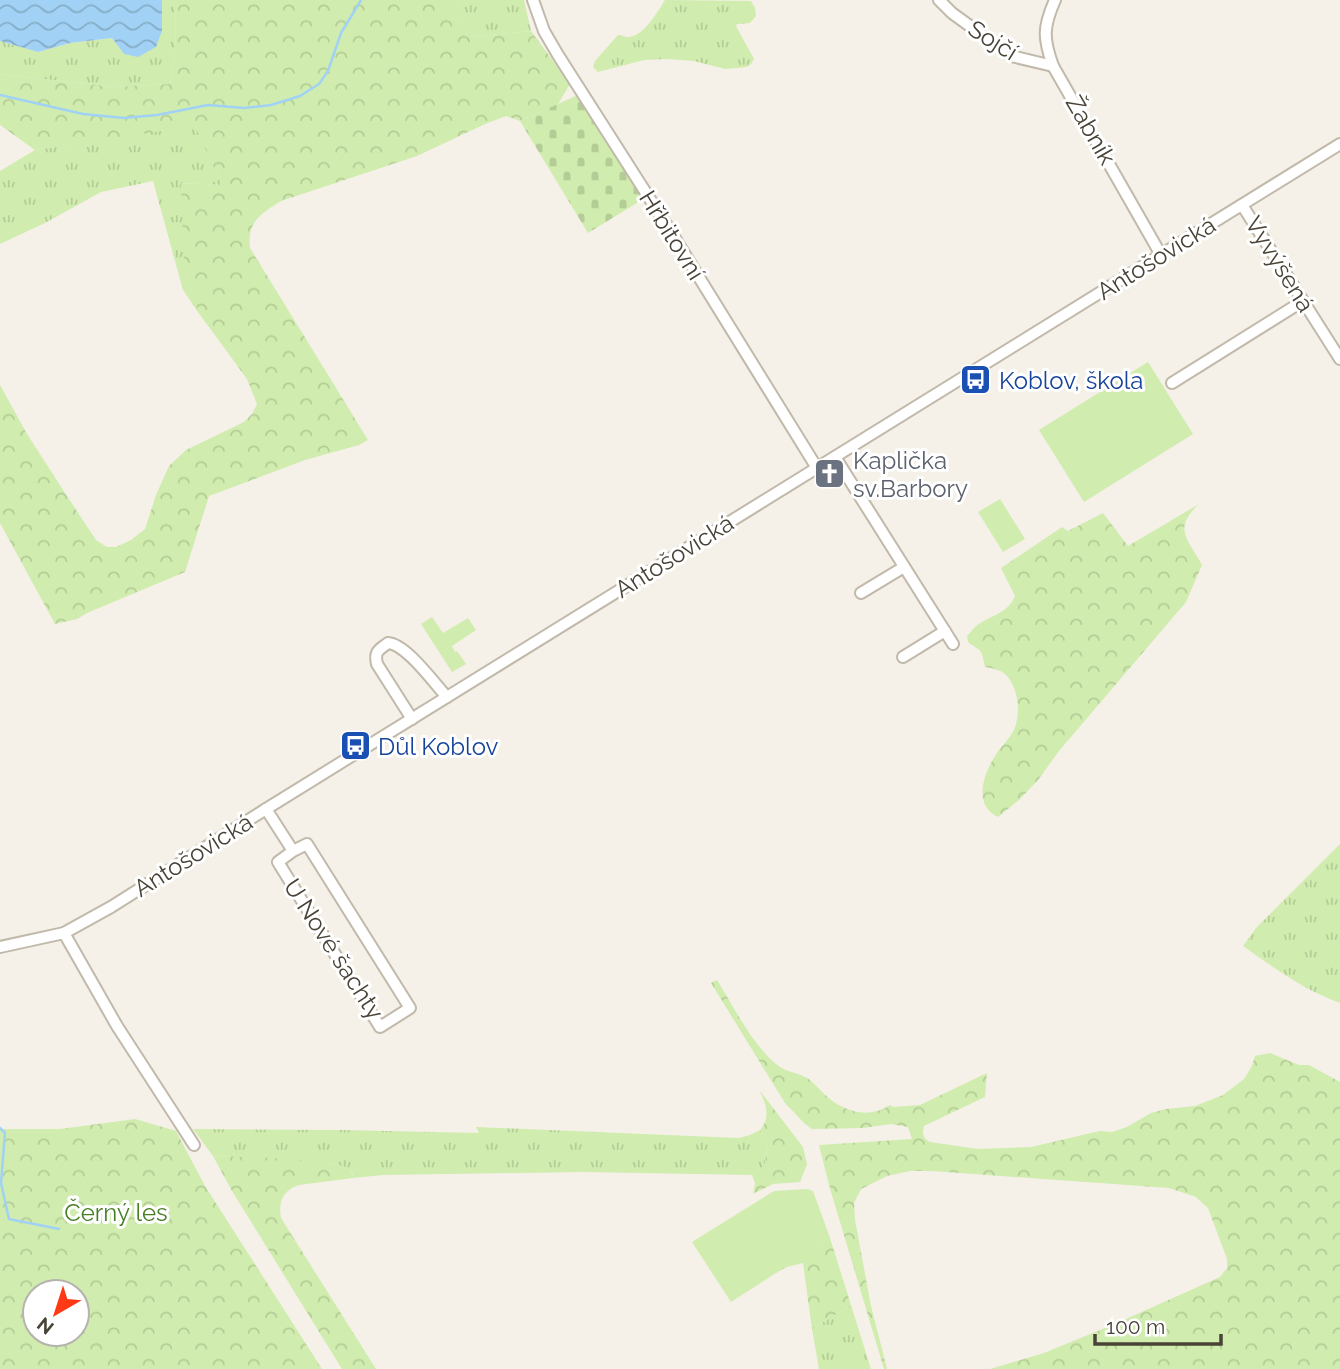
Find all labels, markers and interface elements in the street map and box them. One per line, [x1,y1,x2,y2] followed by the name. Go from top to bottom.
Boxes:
[963,14,1024,67] street label: Sojčí
[1060,90,1122,170] street label: Žabník
[633,185,711,286] street label: Hřbitovní
[1091,210,1221,306] street label: Antošovická
[1239,211,1321,317] street label: Vyvýšená
[959,363,993,397] bus stop icon: Koblov, škola
[999,366,1143,395] place label: Koblov, škola
[853,446,968,503] place label: Kaplička sv.Barbory
[813,457,847,491] church icon: Kaplička sv.Barbory
[609,508,739,604] street label: Antošovická
[338,729,372,763] bus stop icon: Důl Koblov
[378,732,498,761] place label: Důl Koblov
[128,807,258,903] street label: Antošovická
[278,873,390,1025] street label: U Nové šachty
[64,1198,168,1227] park label: Černý les
[21,1278,91,1348] north arrow
[1095,1302,1221,1346] scale bar
[33,1313,58,1339] text: N
[1106,1314,1165,1339] text: 100 m

